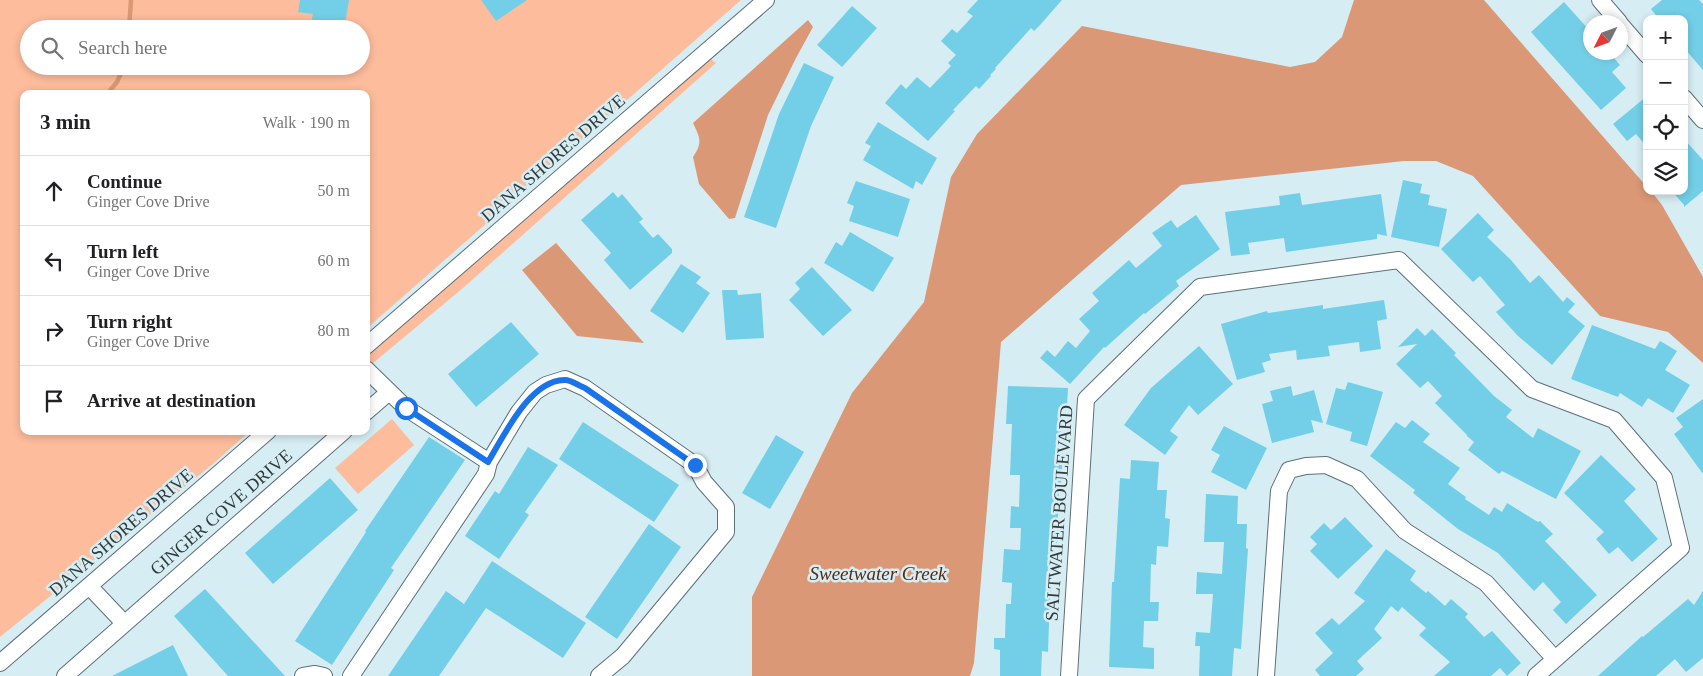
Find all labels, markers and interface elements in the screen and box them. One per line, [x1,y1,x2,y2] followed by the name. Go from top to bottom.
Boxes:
[1583,15,1628,60] north arrow
[1643,15,1688,195] map controls
[1643,15,1688,60] button: +
[20,20,370,75] search box
[38,34,66,62] icon: search
[78,37,167,58] text: Search here
[1643,60,1688,105] button: −
[477,90,629,226] street label: DANA SHORES DRIVE
[1643,105,1688,150] button: locate
[40,110,91,134] text: 3 min
[263,114,350,131] text: Walk · 190 m
[1643,150,1688,195] button: layers
[87,171,162,192] text: Continue
[40,177,68,205] icon: ahead
[318,182,350,199] text: 50 m
[87,193,210,210] text: Ginger Cove Drive
[87,241,159,262] text: Turn left
[40,247,68,275] icon: left
[318,252,350,269] text: 60 m
[87,263,210,280] text: Ginger Cove Drive
[87,311,172,332] text: Turn right
[40,317,68,345] icon: right
[318,322,350,339] text: 80 m
[87,333,210,350] text: Ginger Cove Drive
[40,387,68,415] icon: arrive
[87,390,256,411] text: Arrive at destination
[395,397,418,420] route start
[1041,404,1077,622] street label: SALTWATER BOULEVARD
[146,445,296,579] street label: GINGER COVE DRIVE
[684,454,707,477] route end
[45,464,197,600] street label: DANA SHORES DRIVE
[809,563,947,584] water label: Sweetwater Creek

